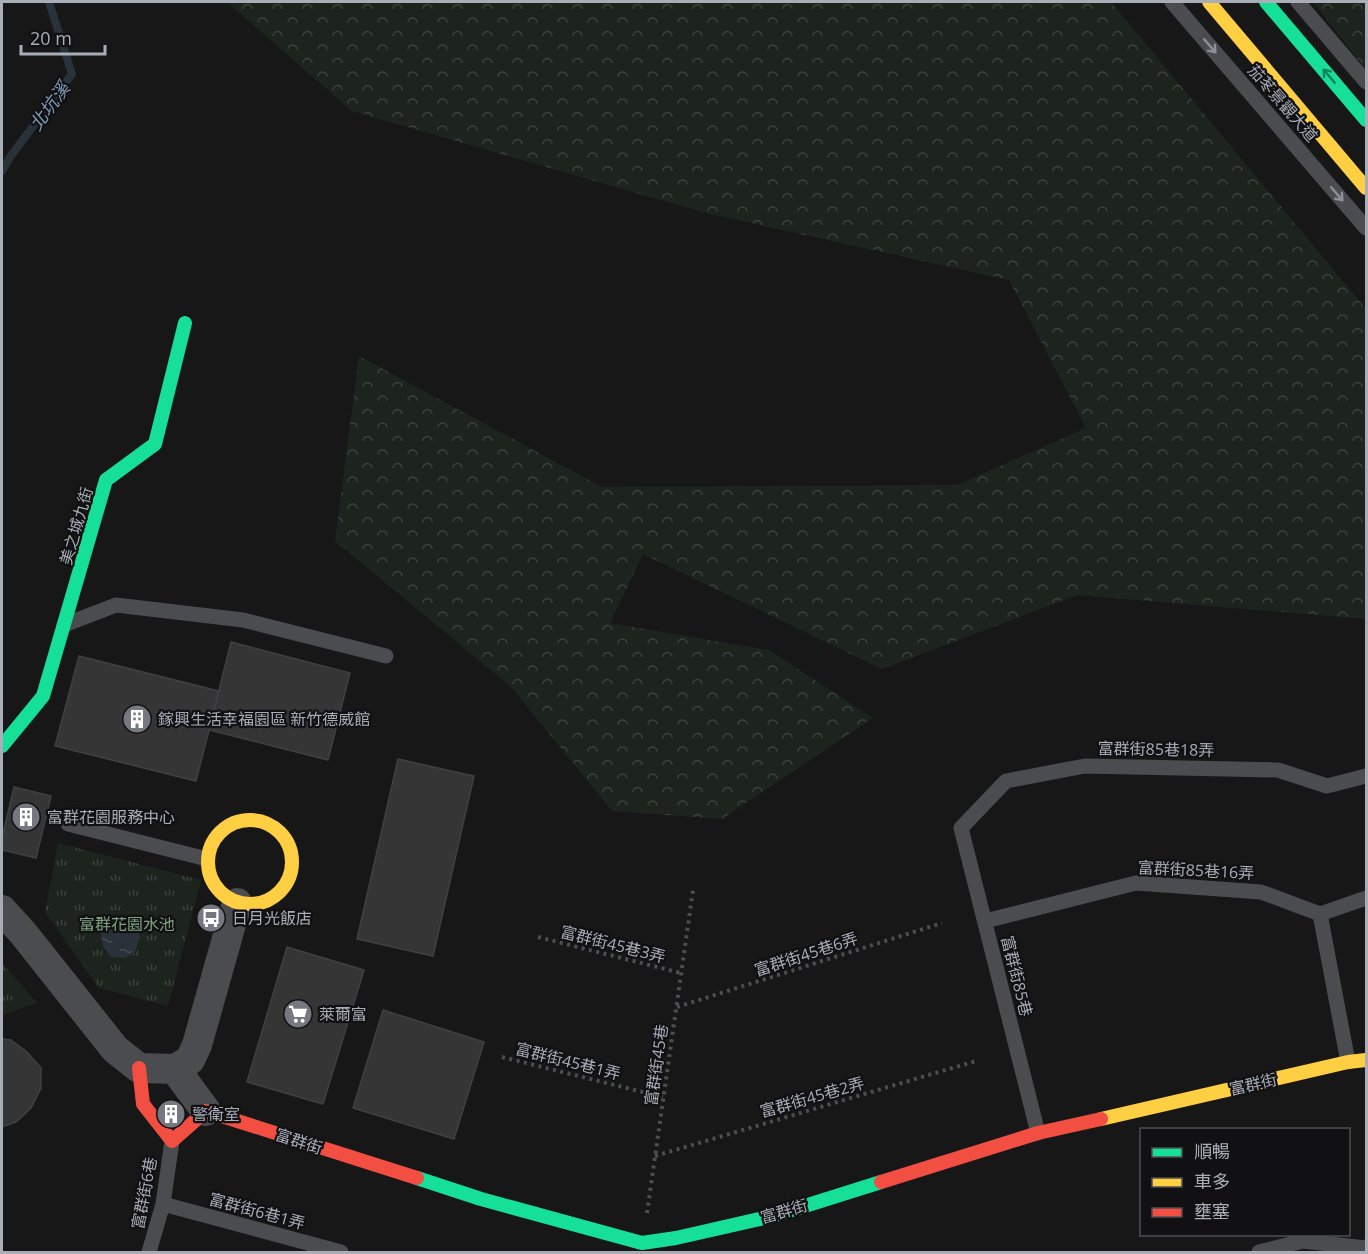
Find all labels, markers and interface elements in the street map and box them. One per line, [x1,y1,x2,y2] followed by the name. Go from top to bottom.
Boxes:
[21,18,105,56] scale bar
[30,26,72,50] text: 20 m
[1204,38,1217,54] one-way arrow
[1243,60,1323,146] street label: 茄苳景觀大道
[1322,69,1336,84] one-way arrow
[23,75,76,135] water label: 北坑溪
[1331,186,1344,202] one-way arrow
[54,485,98,567] street label: 美之城九街
[121,703,153,735] building icon: 鎵興生活幸福園區 新竹德威館
[158,708,370,730] place label: 鎵興生活幸福園區 新竹德威館
[1098,737,1214,761] street label: 富群街85巷18弄
[10,801,42,833] building icon: 富群花園服務中心
[47,806,175,828] place label: 富群花園服務中心
[1137,856,1255,884] street label: 富群街85巷16弄
[195,902,227,934] bus stop icon: 日月光飯店
[232,907,312,929] place label: 日月光飯店
[79,913,175,935] park label: 富群花園水池
[558,920,668,968] street label: 富群街45巷3弄
[752,927,860,981] street label: 富群街45巷6弄
[996,933,1038,1019] street label: 富群街85巷
[282,998,314,1030] supermarket icon: 萊爾富
[319,1003,367,1025] place label: 萊爾富
[639,1023,673,1107] street label: 富群街45巷
[513,1037,623,1085] street label: 富群街45巷1弄
[1227,1068,1279,1100] street label: 富群街
[757,1072,867,1122] street label: 富群街45巷2弄
[155,1098,187,1130] building icon: 警衛室
[192,1103,240,1125] place label: 警衛室
[273,1123,325,1159] street label: 富群街
[1140,1128,1350,1236] legend
[1194,1139,1230,1163] text: 順暢
[126,1155,162,1231] street label: 富群街6巷
[1194,1169,1230,1193] text: 車多
[207,1188,307,1234] street label: 富群街6巷1弄
[758,1194,810,1228] street label: 富群街
[1194,1199,1230,1223] text: 壅塞

